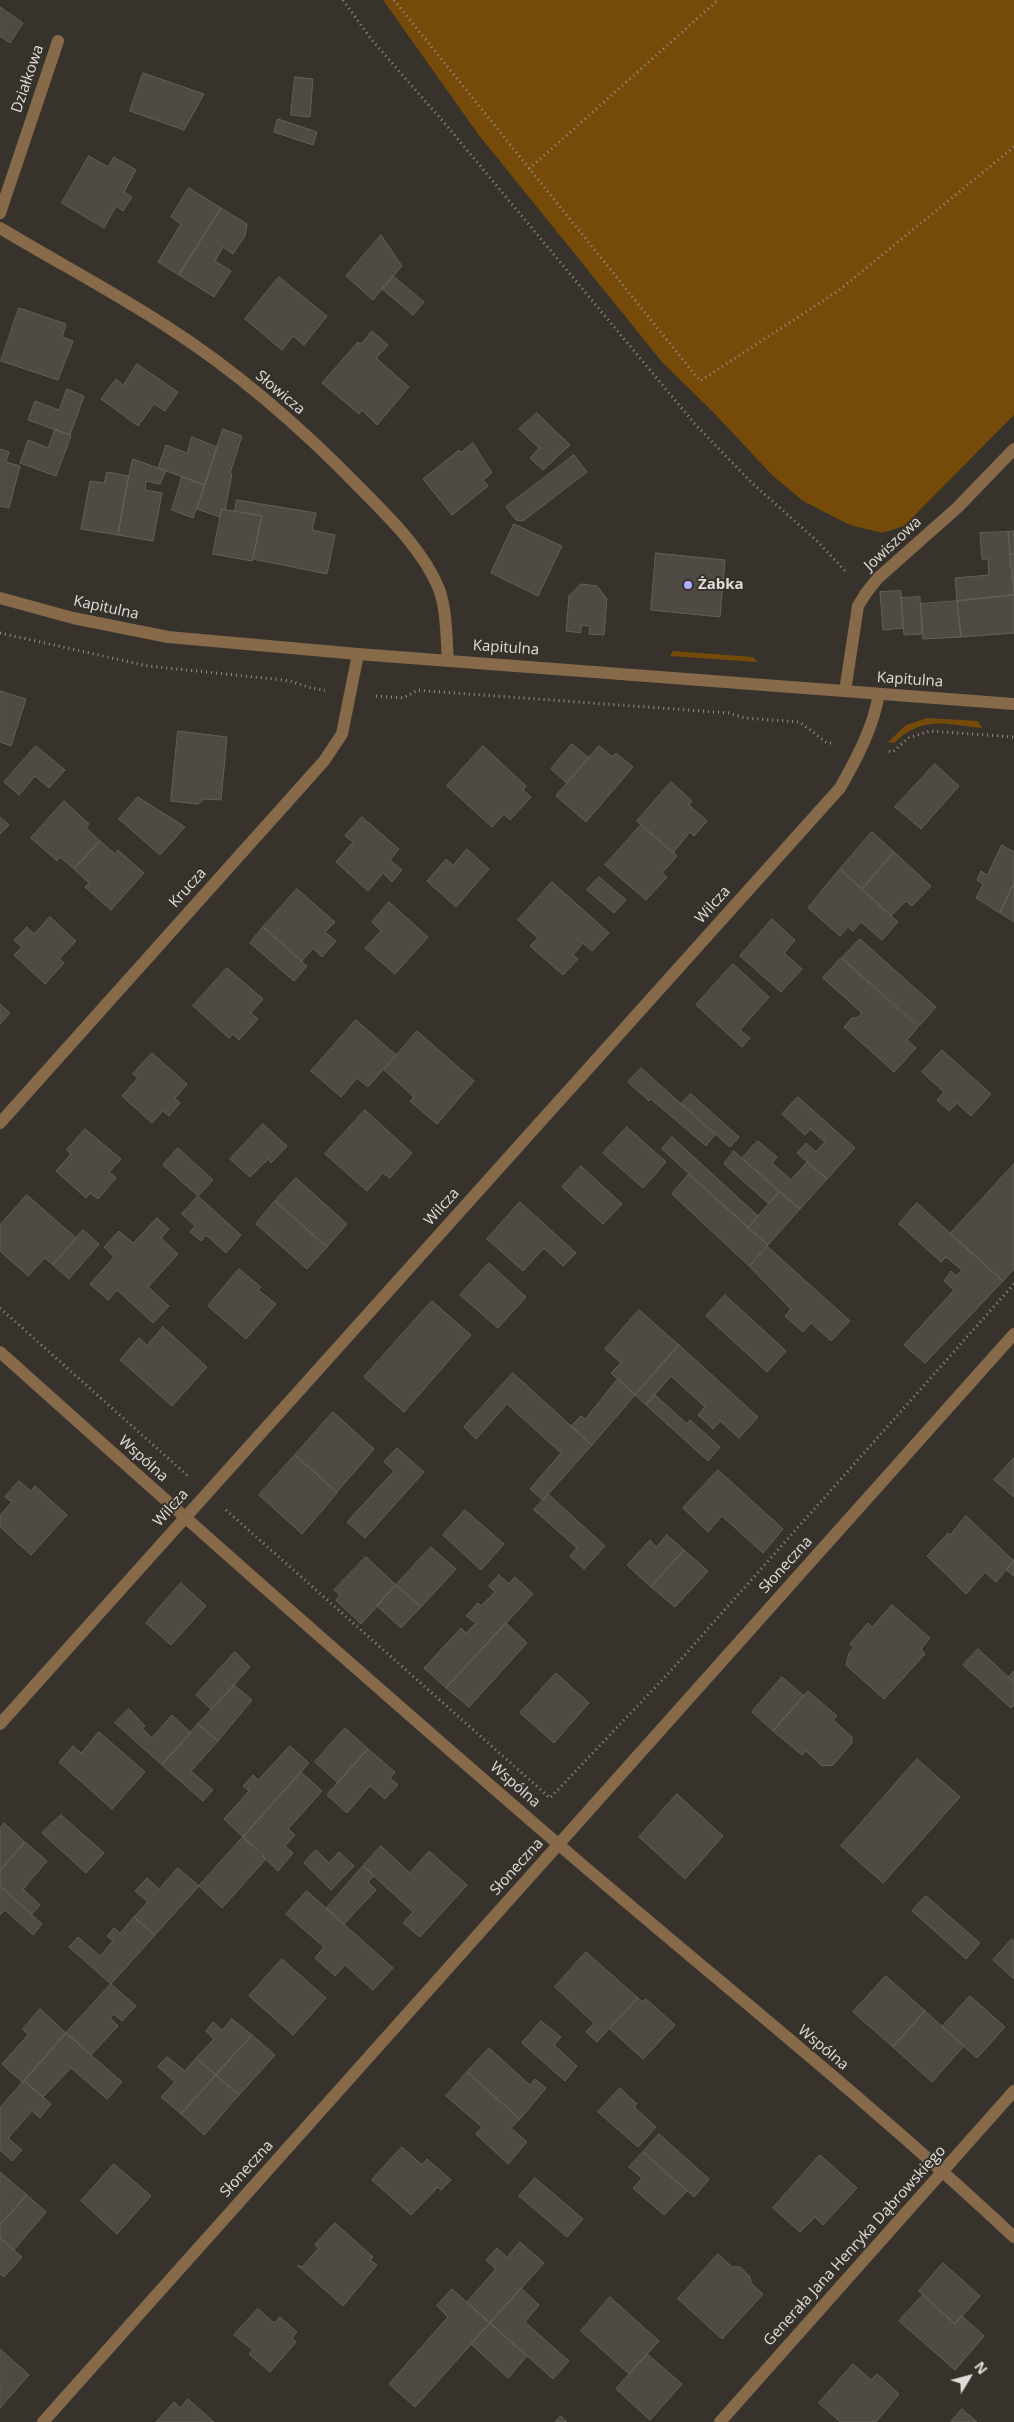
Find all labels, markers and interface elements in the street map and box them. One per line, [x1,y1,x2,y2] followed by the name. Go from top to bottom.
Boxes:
[8,43,48,115] street label: Działkowa
[252,367,308,419] street label: Słowicza
[861,513,925,575] street label: Jowiszowa
[698,576,744,594] place label: Żabka
[682,579,694,591] marker: Żabka
[72,592,140,624] street label: Kapitulna
[472,637,540,659] street label: Kapitulna
[876,669,944,691] street label: Kapitulna
[166,864,210,912] street label: Krucza
[692,883,734,927] street label: Wilcza
[421,1185,463,1229] street label: Wilcza
[114,1432,172,1486] street label: Wspólna
[150,1486,192,1530] street label: Wilcza
[756,1533,816,1597] street label: Słoneczna
[486,1758,544,1812] street label: Wspólna
[487,1835,547,1899] street label: Słoneczna
[794,2022,852,2074] street label: Wspólna
[217,2137,277,2201] street label: Słoneczna
[760,2142,950,2350] street label: Generała Jana Henryka Dąbrowskiego
[944,2352,994,2402] north arrow
[970,2357,992,2378] text: N

